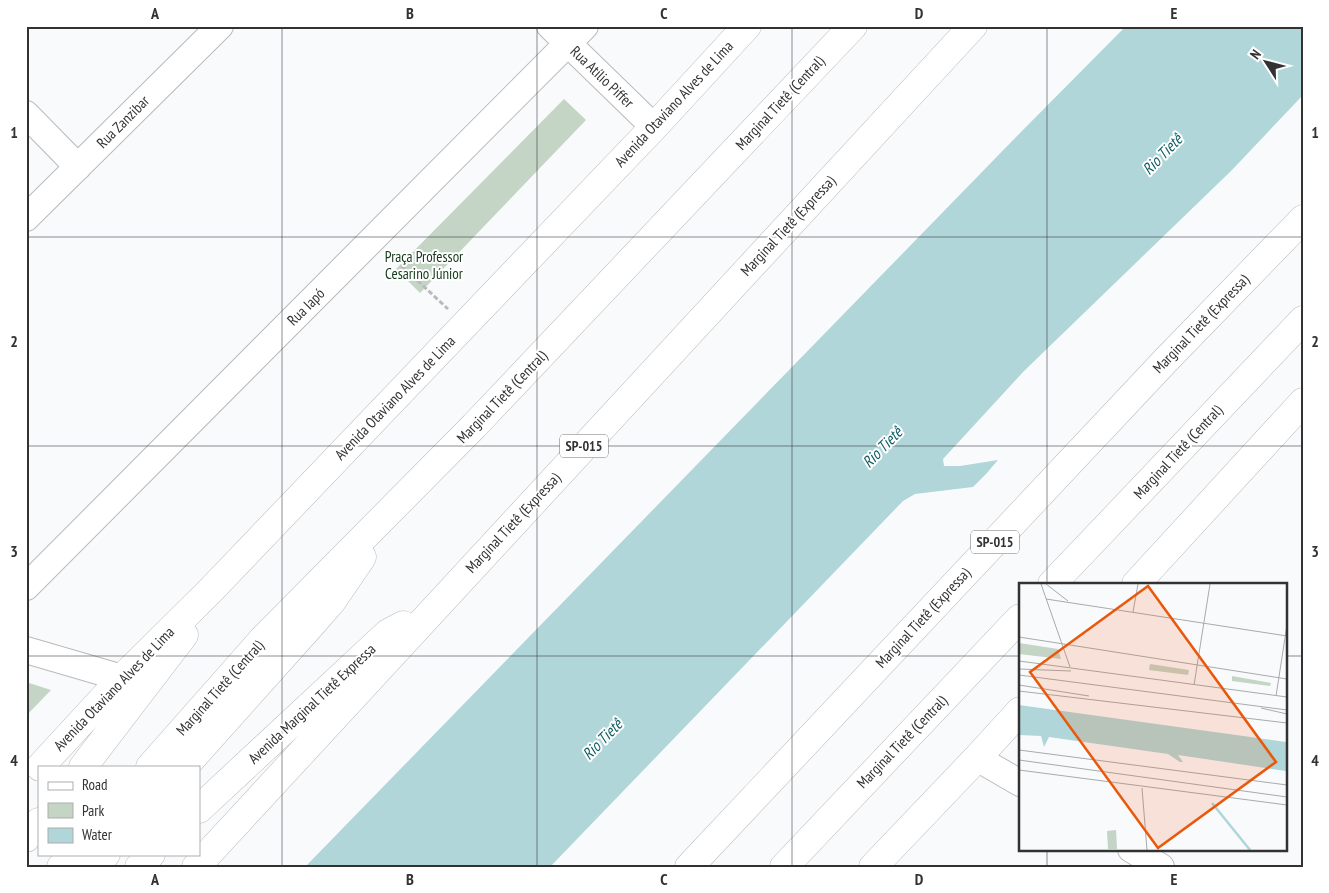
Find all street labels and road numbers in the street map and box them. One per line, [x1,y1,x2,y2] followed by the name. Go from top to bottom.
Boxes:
[610,37,737,171] street label: Avenida Otaviano Alves de Lima
[567,42,639,112] street label: Rua Atílio Piffer
[731,51,828,154] street label: Marginal Tietê (Central)
[92,91,154,152] street label: Rua Zanzibar
[736,171,839,280] street label: Marginal Tietê (Expressa)
[1149,270,1253,377] street label: Marginal Tietê (Expressa)
[283,284,328,329] street label: Rua Iapó
[330,332,459,464] street label: Avenida Otaviano Alves de Lima
[453,346,551,447] street label: Marginal Tietê (Central)
[1129,400,1226,503] street label: Marginal Tietê (Central)
[560,434,608,458] road number: SP-015
[461,468,564,577] street label: Marginal Tietê (Expressa)
[971,530,1019,554] road number: SP-015
[871,563,974,672] street label: Marginal Tietê (Expressa)
[49,623,178,755] street label: Avenida Otaviano Alves de Lima
[172,636,268,739] street label: Marginal Tietê (Central)
[244,640,379,768] street label: Avenida Marginal Tietê Expressa
[853,691,951,792] street label: Marginal Tietê (Central)

